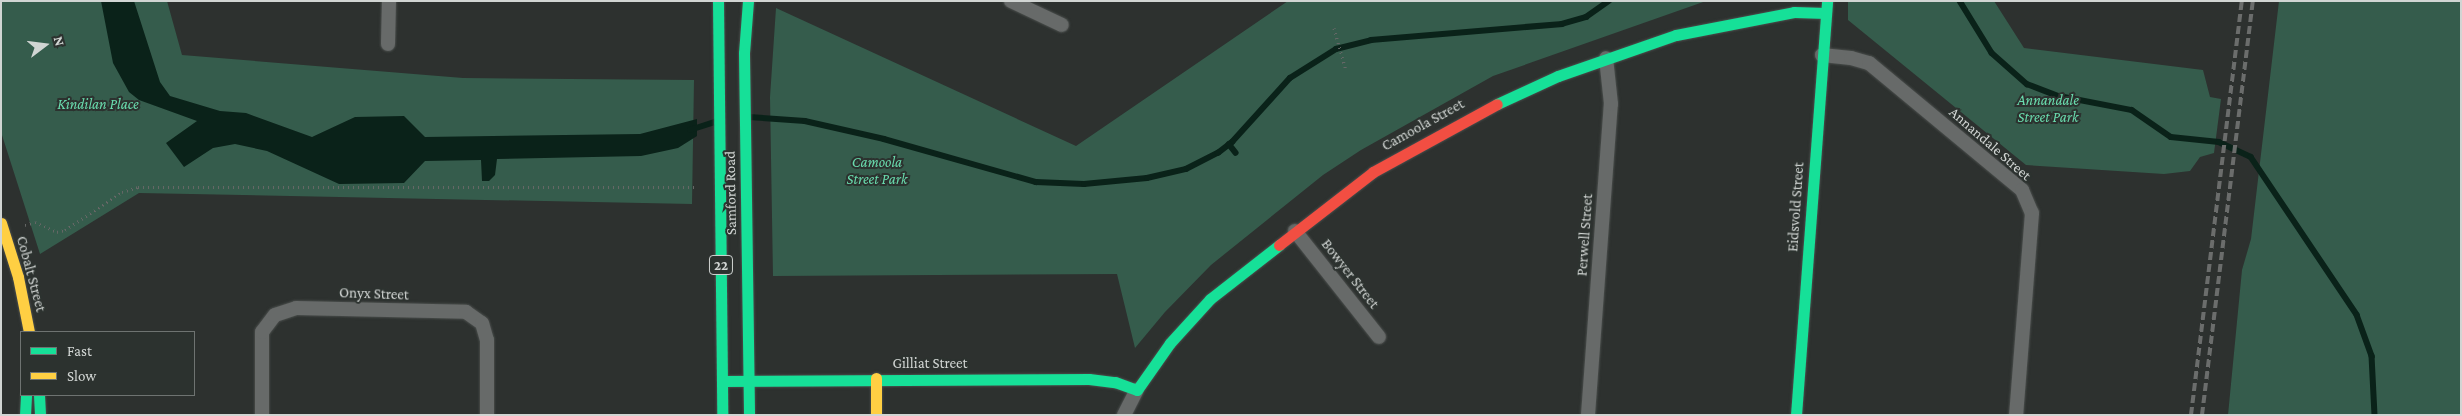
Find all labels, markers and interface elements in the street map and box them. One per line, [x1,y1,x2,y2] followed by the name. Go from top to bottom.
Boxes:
[20,20,70,70] north arrow
[51,34,68,48] text: N
[2017,91,2079,126] park label: Annandale Street Park
[1379,95,1467,155] street label: Camoola Street
[57,96,139,114] park label: Kindilan Place
[1945,103,2035,185] street label: Annandale Street
[721,151,741,235] street label: Samford Road
[847,153,907,188] park label: Camoola Street Park
[1784,162,1808,252] street label: Eidsvold Street
[1573,193,1597,277] street label: Perwell Street
[12,234,50,314] street label: Cobalt Street
[1317,236,1383,312] street label: Bowyer Street
[708,254,734,276] road number: 22
[339,284,409,304] street label: Onyx Street
[20,331,195,396] legend
[67,343,92,359] text: Fast
[892,355,968,373] street label: Gilliat Street
[67,368,96,384] text: Slow

